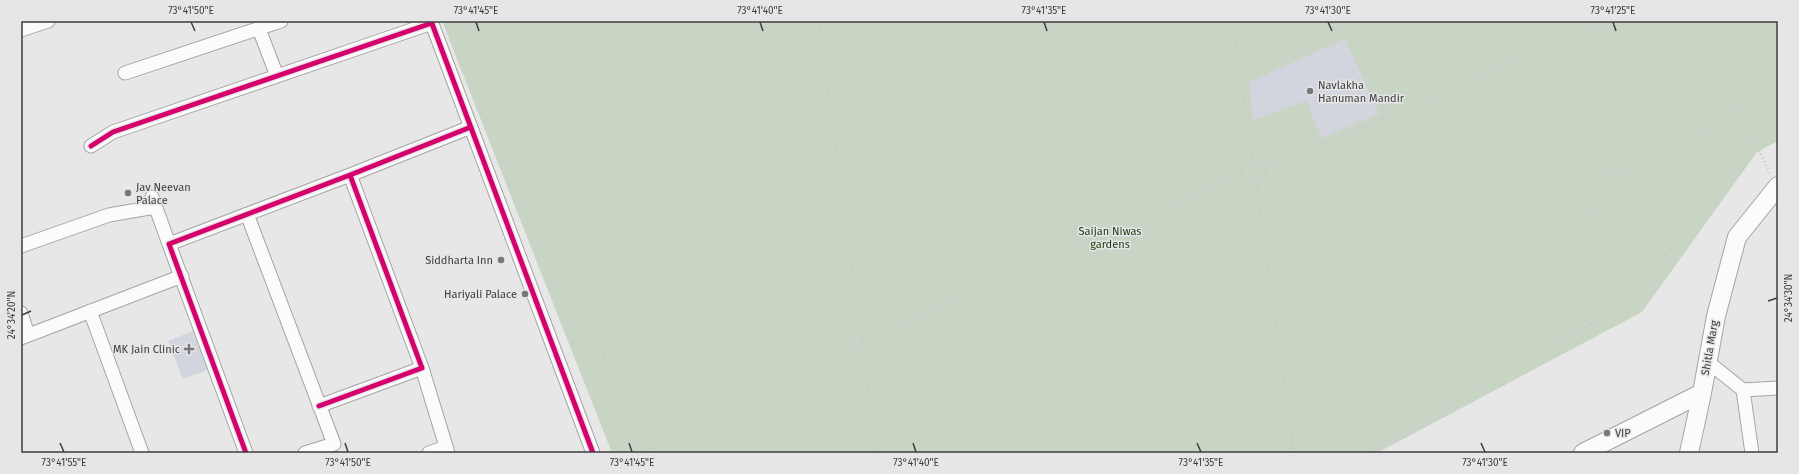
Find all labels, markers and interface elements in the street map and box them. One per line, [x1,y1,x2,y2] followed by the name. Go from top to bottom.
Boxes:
[168,5,214,17] text: 73°41'50"E
[454,5,498,17] text: 73°41'45"E
[737,5,783,17] text: 73°41'40"E
[1022,5,1066,17] text: 73°41'35"E
[1305,5,1351,17] text: 73°41'30"E
[1591,5,1635,17] text: 73°41'25"E
[1318,79,1405,105] place label: Navlakha Hanuman Mandir
[1305,86,1315,96] marker: Navlakha Hanuman Mandir
[136,181,191,207] place label: Jav Neevan Palace
[123,188,133,198] marker: Jav Neevan Palace
[1079,225,1141,251] park label: Saijan Niwas gardens
[425,254,493,267] place label: Siddharta Inn
[496,255,506,265] marker: Siddharta Inn
[1783,274,1795,322] text: 24°34'30"N
[444,288,517,301] place label: Hariyali Palace
[520,289,530,299] marker: Hariyali Palace
[6,291,18,339] text: 24°34'20"N
[1699,319,1721,377] street label: Shitla Marg
[113,343,180,356] place label: MK Jain Clinic
[183,343,195,355] marker: MK Jain Clinic
[1615,427,1631,440] place label: VIP
[1602,428,1612,438] marker: VIP
[42,457,86,469] text: 73°41'55"E
[325,457,371,469] text: 73°41'50"E
[610,457,654,469] text: 73°41'45"E
[893,457,939,469] text: 73°41'40"E
[1179,457,1223,469] text: 73°41'35"E
[1462,457,1508,469] text: 73°41'30"E

